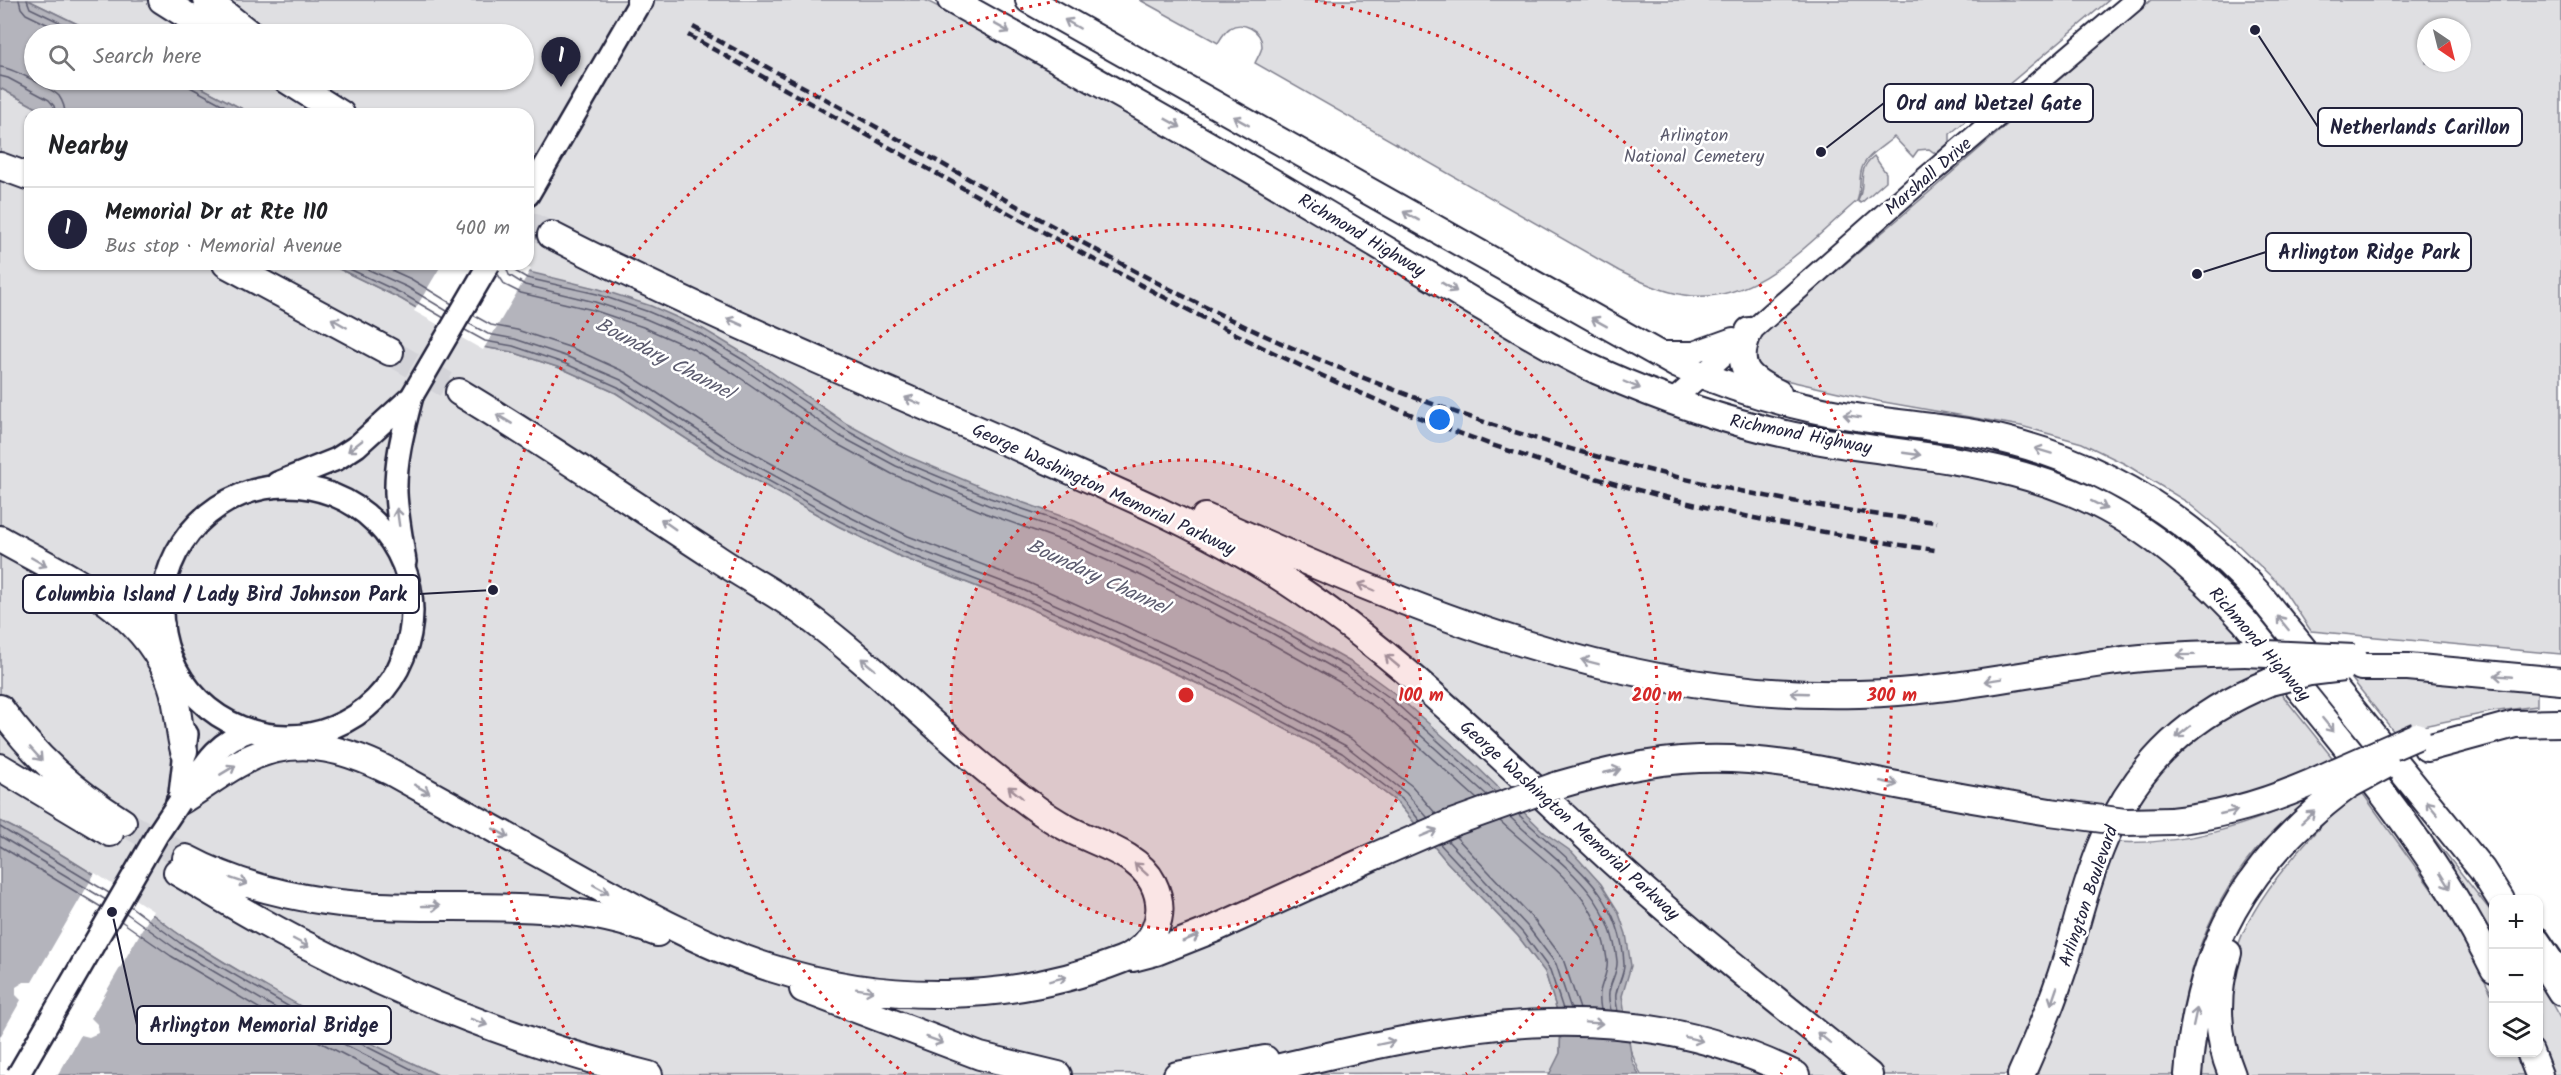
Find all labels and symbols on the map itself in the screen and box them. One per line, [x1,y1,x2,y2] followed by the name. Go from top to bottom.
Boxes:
[1064,18,1081,30] one-way arrow
[2417,18,2471,72] north arrow
[994,23,1011,35] one-way arrow
[542,38,580,87] pin: 1
[1884,84,2093,122] callout: Ord and Wetzel Gate
[1896,89,2082,121] text: Ord and Wetzel Gate
[2318,108,2522,146] callout: Netherlands Carillon
[2330,113,2510,145] text: Netherlands Carillon
[1233,115,1250,127] one-way arrow
[1164,117,1181,129] one-way arrow
[1624,122,1765,172] park label: Arlington National Cemetery
[1879,131,1979,223] street label: Marshall Drive
[1292,187,1431,286] street label: Richmond Highway
[1403,210,1420,222] one-way arrow
[2266,233,2471,271] callout: Arlington Ridge Park
[2278,238,2461,270] text: Arlington Ridge Park
[1440,281,1457,293] one-way arrow
[589,310,743,412] water label: Boundary Channel
[726,316,744,327] one-way arrow
[1591,316,1609,327] one-way arrow
[331,317,348,329] one-way arrow
[1623,381,1641,392] one-way arrow
[904,395,922,406] one-way arrow
[1425,405,1454,434] your location
[1727,407,1875,464] street label: Richmond Highway
[1842,411,1862,422] one-way arrow
[496,412,513,424] one-way arrow
[967,416,1240,565] street label: George Washington Memorial Parkway
[348,439,364,452] one-way arrow
[2034,445,2053,456] one-way arrow
[1901,449,1921,460] one-way arrow
[2090,499,2107,511] one-way arrow
[393,507,404,527] one-way arrow
[660,518,676,530] one-way arrow
[1021,531,1177,626] water label: Boundary Channel
[30,556,47,568] one-way arrow
[23,575,419,613] callout: Columbia Island / Lady Bird Johnson Park
[35,580,408,612] text: Columbia Island / Lady Bird Johnson Park
[1357,581,1376,592] one-way arrow
[2201,581,2317,709] street label: Richmond Highway
[2276,616,2290,631] one-way arrow
[2177,649,2197,661] one-way arrow
[1385,654,1400,668] one-way arrow
[1581,656,1600,668] one-way arrow
[860,658,876,671] one-way arrow
[2493,670,2513,681] one-way arrow
[1983,674,2003,685] one-way arrow
[1398,682,1444,711] text: 100 m
[1632,682,1683,711] text: 200 m
[1866,682,1917,711] text: 300 m
[1176,685,1196,705] centre of rings
[1789,688,1809,699] one-way arrow
[1452,714,1686,929] street label: George Washington Memorial Parkway
[2321,717,2334,733] one-way arrow
[2175,725,2191,738] one-way arrow
[29,746,43,761] one-way arrow
[219,763,236,775] one-way arrow
[1602,764,1621,776] one-way arrow
[1879,778,1899,789] one-way arrow
[413,783,430,795] one-way arrow
[1007,786,1023,799] one-way arrow
[2425,800,2438,816] one-way arrow
[2219,806,2238,818] one-way arrow
[2300,810,2315,824] one-way arrow
[2052,821,2127,971] street label: Arlington Boulevard
[1419,827,1437,838] one-way arrow
[492,828,510,839] one-way arrow
[1134,862,1149,876] one-way arrow
[2440,872,2452,889] one-way arrow
[229,877,248,888] one-way arrow
[592,883,609,895] one-way arrow
[421,900,441,912] one-way arrow
[1181,932,1199,943] one-way arrow
[292,937,309,949] one-way arrow
[1048,973,1067,985] one-way arrow
[854,984,874,995] one-way arrow
[2047,986,2058,1005] one-way arrow
[137,1006,391,1044] callout: Arlington Memorial Bridge
[2190,1008,2201,1027] one-way arrow
[149,1011,379,1043] text: Arlington Memorial Bridge
[469,1018,487,1029] one-way arrow
[1584,1018,1603,1029] one-way arrow
[1816,1032,1832,1045] one-way arrow
[1684,1034,1703,1045] one-way arrow
[925,1036,944,1047] one-way arrow
[1376,1037,1395,1048] one-way arrow

